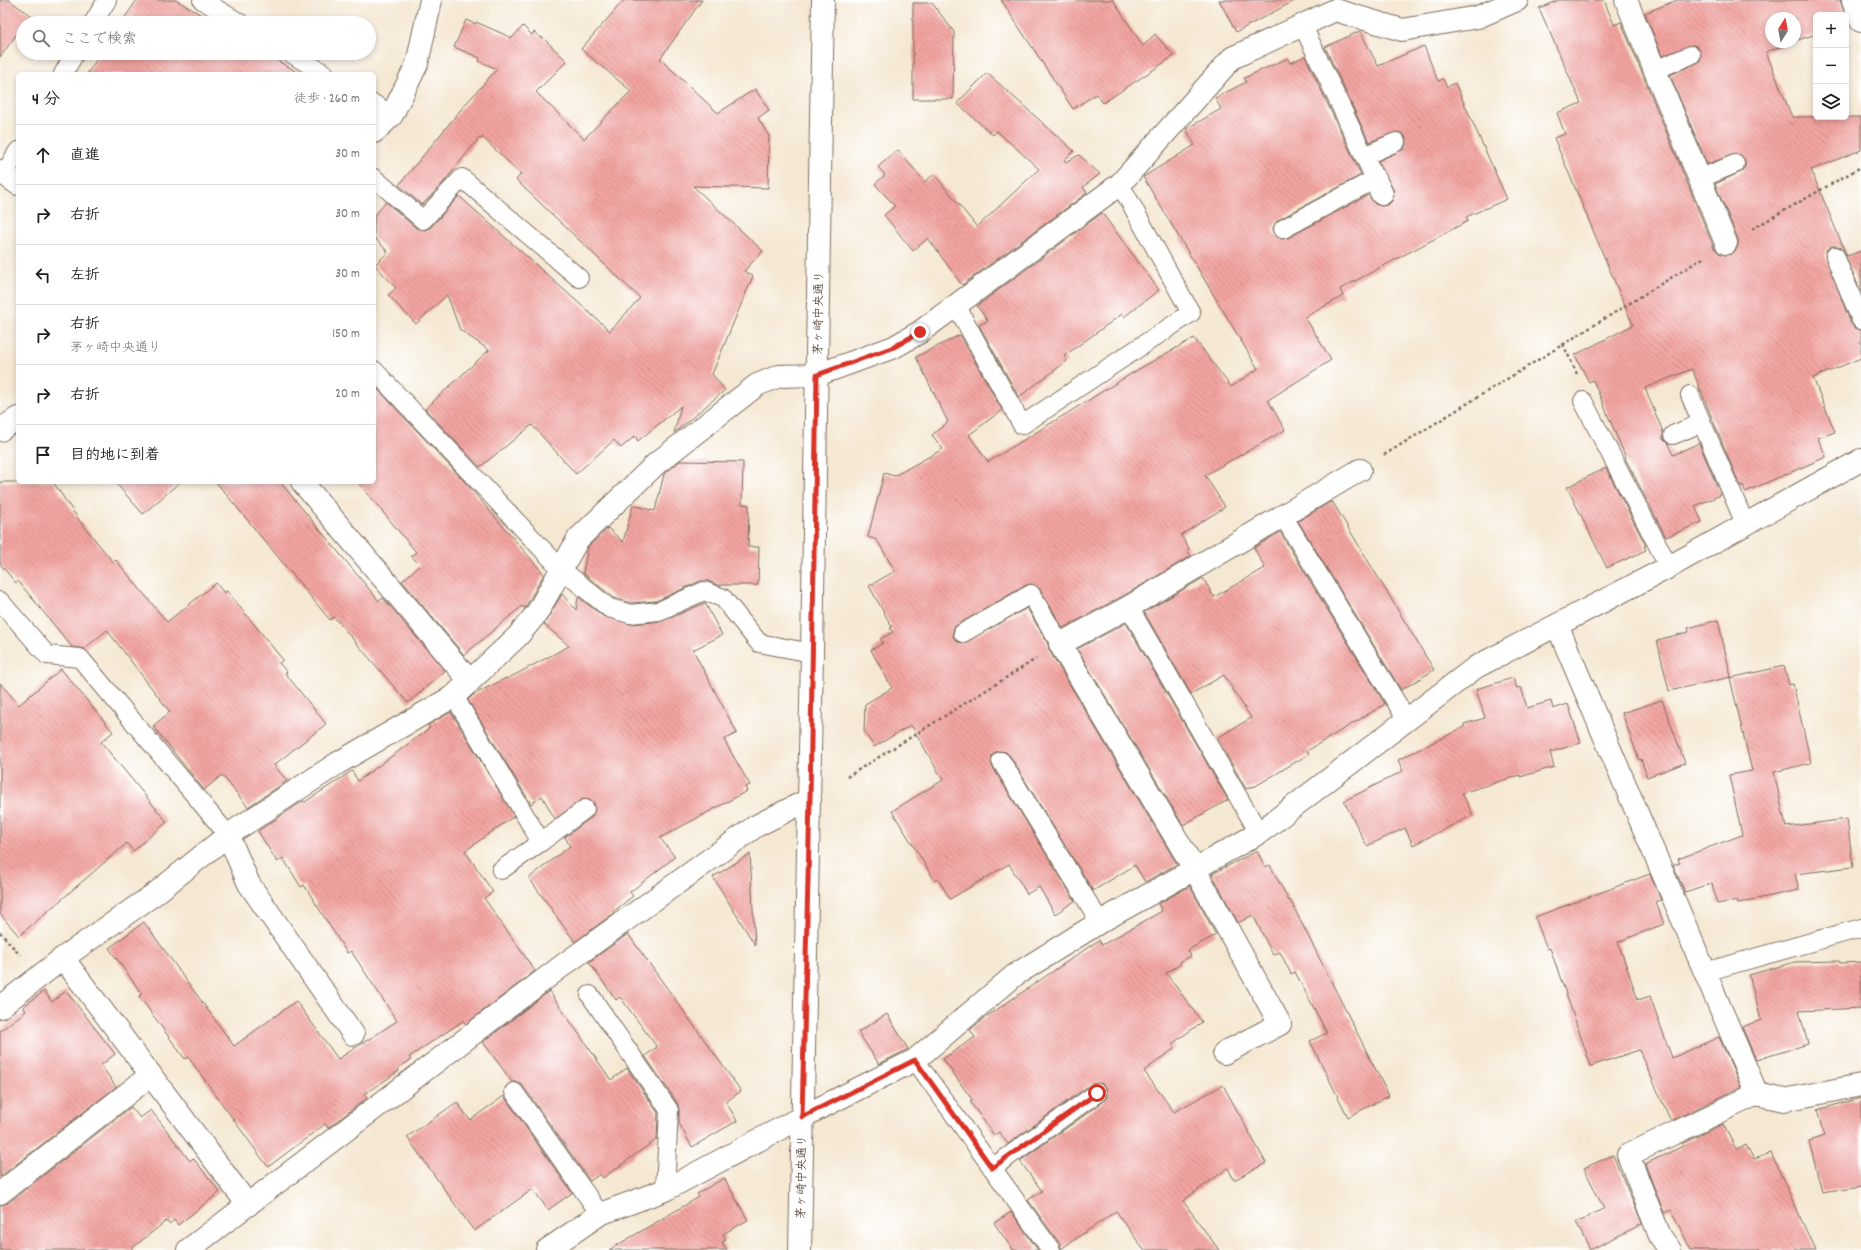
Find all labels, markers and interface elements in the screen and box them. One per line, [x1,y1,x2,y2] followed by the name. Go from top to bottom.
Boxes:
[1765,12,1801,48] north arrow
[1813,12,1849,120] map controls
[1813,12,1849,48] button: +
[16,16,376,60] search box
[30,27,52,49] icon: search
[62,29,137,51] text: ここで検索
[1813,48,1849,84] button: −
[1813,84,1849,120] button: layers
[32,89,60,113] text: 4 分
[294,90,360,109] text: 徒歩 · 260 m
[32,144,54,166] icon: ahead
[70,145,100,167] text: 直進
[335,145,360,164] text: 30 m
[32,204,54,226] icon: right
[70,205,100,227] text: 右折
[335,205,360,224] text: 30 m
[32,264,54,286] icon: left
[70,265,100,287] text: 左折
[335,265,360,284] text: 30 m
[810,271,829,355] street label: 茅ヶ崎中央通り
[70,314,100,336] text: 右折
[911,323,929,341] route end
[32,324,54,346] icon: right
[332,325,360,344] text: 150 m
[70,339,161,358] text: 茅ヶ崎中央通り
[32,384,54,406] icon: right
[70,385,100,407] text: 右折
[335,385,360,404] text: 20 m
[32,444,54,466] icon: arrive
[70,445,160,467] text: 目的地に到着
[1088,1084,1106,1102] route start
[793,1135,812,1219] street label: 茅ヶ崎中央通り

